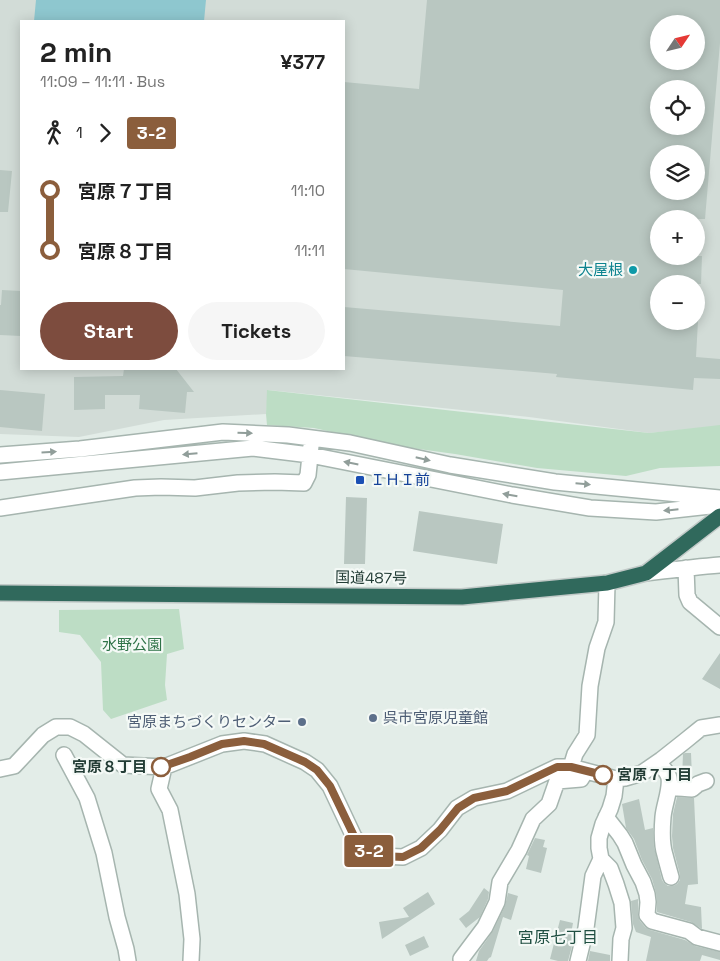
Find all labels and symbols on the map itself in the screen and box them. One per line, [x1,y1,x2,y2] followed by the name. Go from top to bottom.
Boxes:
[650,15,705,70] north arrow
[578,260,623,279] place label: 大屋根
[627,264,639,276] marker: 大屋根
[237,429,253,437] one-way arrow
[41,447,57,455] one-way arrow
[182,450,198,458] one-way arrow
[415,455,430,463] one-way arrow
[343,458,359,466] one-way arrow
[370,470,430,489] place label: ＩＨＩ前
[354,474,366,486] marker: ＩＨＩ前
[575,481,591,489] one-way arrow
[502,490,518,498] one-way arrow
[663,506,679,514] one-way arrow
[335,567,407,588] street label: 国道487号
[102,635,162,654] park label: 水野公園
[383,708,488,727] place label: 呉市宮原児童館
[127,712,292,731] place label: 宮原まちづくりセンター
[367,712,379,724] marker: 呉市宮原児童館
[296,716,308,728] marker: 宮原まちづくりセンター
[72,757,147,776] place label: 宮原８丁目
[151,757,171,777] marker: 宮原８丁目
[593,765,613,785] marker: 宮原７丁目
[617,765,692,784] place label: 宮原７丁目
[340,835,398,867] line badge: 3-2
[518,927,598,948] district label: 宮原七丁目

